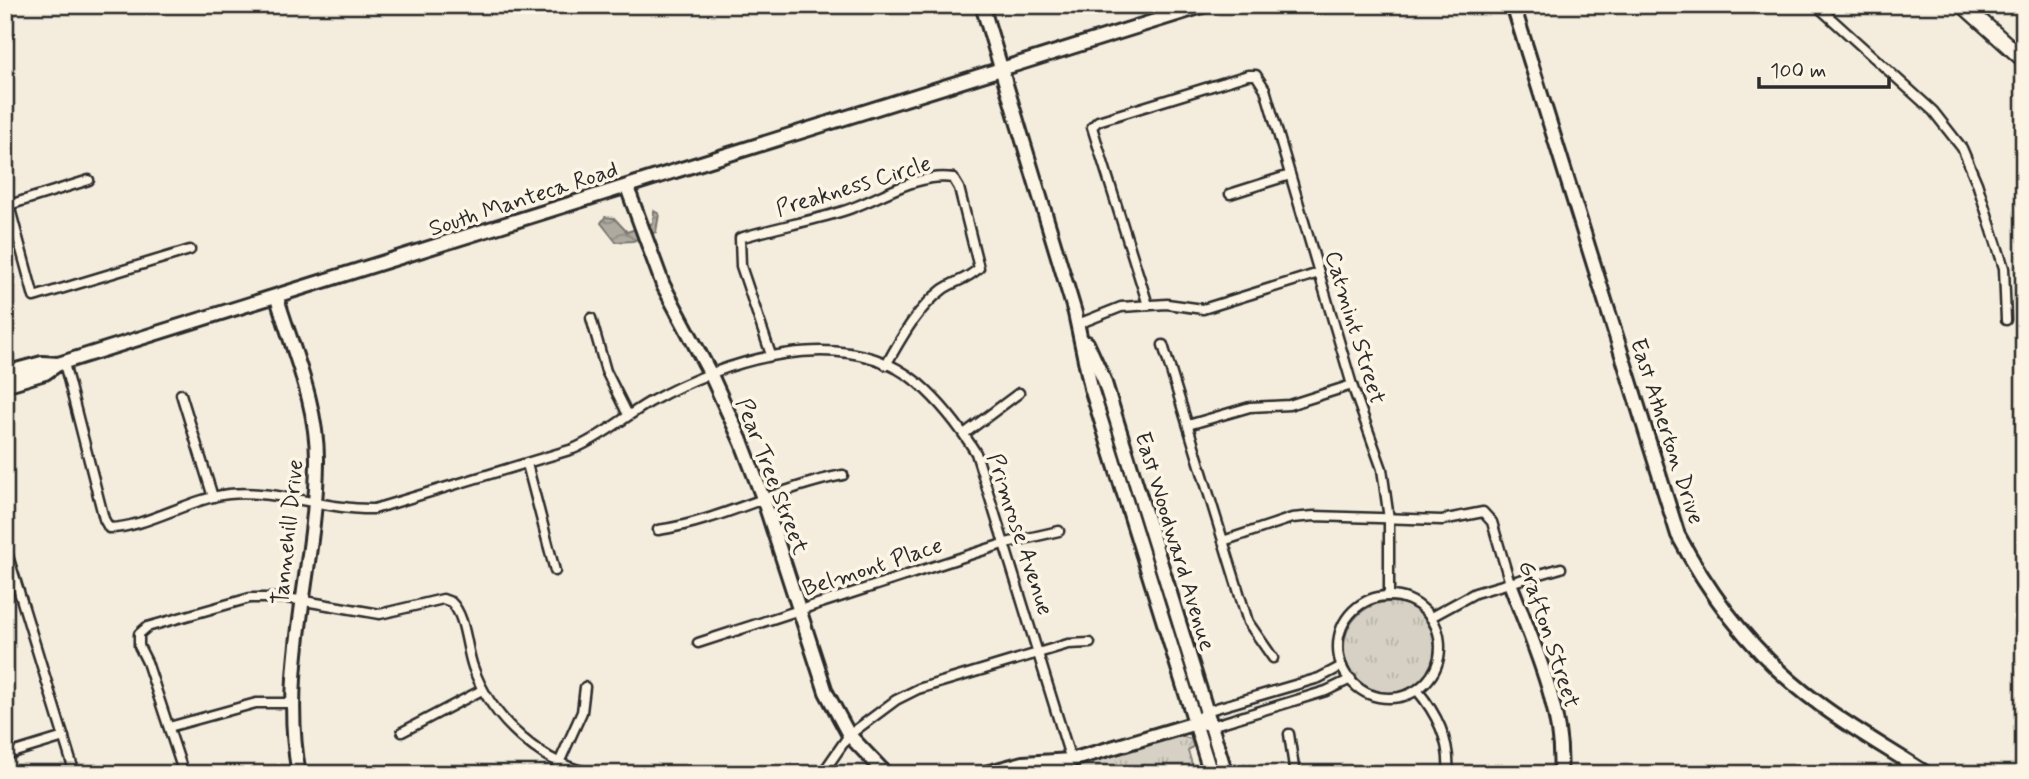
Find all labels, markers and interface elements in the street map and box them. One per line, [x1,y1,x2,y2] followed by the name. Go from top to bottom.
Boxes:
[1759,46,1889,90] scale bar
[1770,57,1826,85] text: 100 m
[772,149,935,225] street label: Preakness Circle
[425,155,622,245] street label: South Manteca Road
[1317,247,1392,408] street label: Catmint Street
[1622,335,1710,528] street label: East Atherton Drive
[728,394,815,560] street label: Pear Tree Street
[1126,428,1222,655] street label: East Woodward Avenue
[979,450,1059,619] street label: Primrose Avenue
[266,458,312,607] street label: Tannehill Drive
[799,531,947,605] street label: Belmont Place
[1510,557,1586,712] street label: Grafton Street

